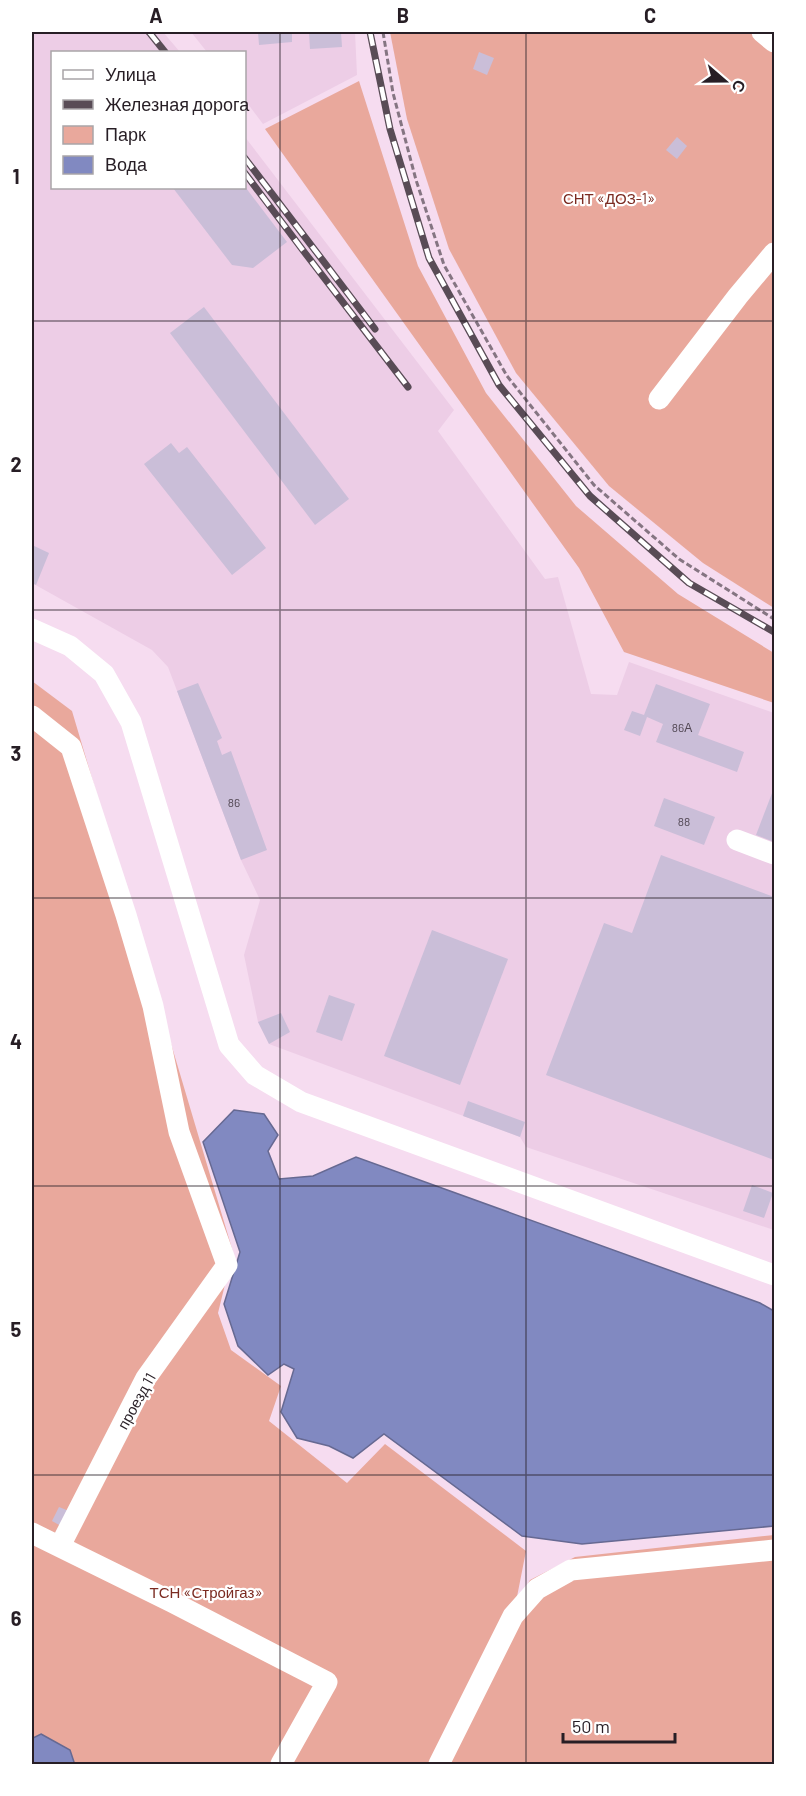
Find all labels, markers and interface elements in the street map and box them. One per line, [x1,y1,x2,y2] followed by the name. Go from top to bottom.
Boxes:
[149,3,163,27] text: A
[397,3,409,27] text: B
[644,3,656,27] text: C
[51,51,246,189] legend
[695,51,755,111] north arrow
[105,63,157,85] text: Улица
[729,78,750,95] text: С
[105,93,250,115] text: Железная дорога
[105,123,146,145] text: Парк
[105,153,148,175] text: Вода
[12,164,20,188] text: 1
[563,189,655,207] park label: СНТ «ДОЗ-1»
[10,452,22,476] text: 2
[672,720,692,734] house number: 86А
[11,741,21,765] text: 3
[228,795,240,809] house number: 86
[678,814,690,828] house number: 88
[10,1029,22,1053] text: 4
[11,1317,22,1341] text: 5
[113,1370,159,1432] street label: проезд 11
[150,1583,263,1601] park label: ТСН «Стройгаз»
[11,1606,22,1630] text: 6
[563,1706,676,1744] scale bar
[572,1715,610,1737] text: 50 m

